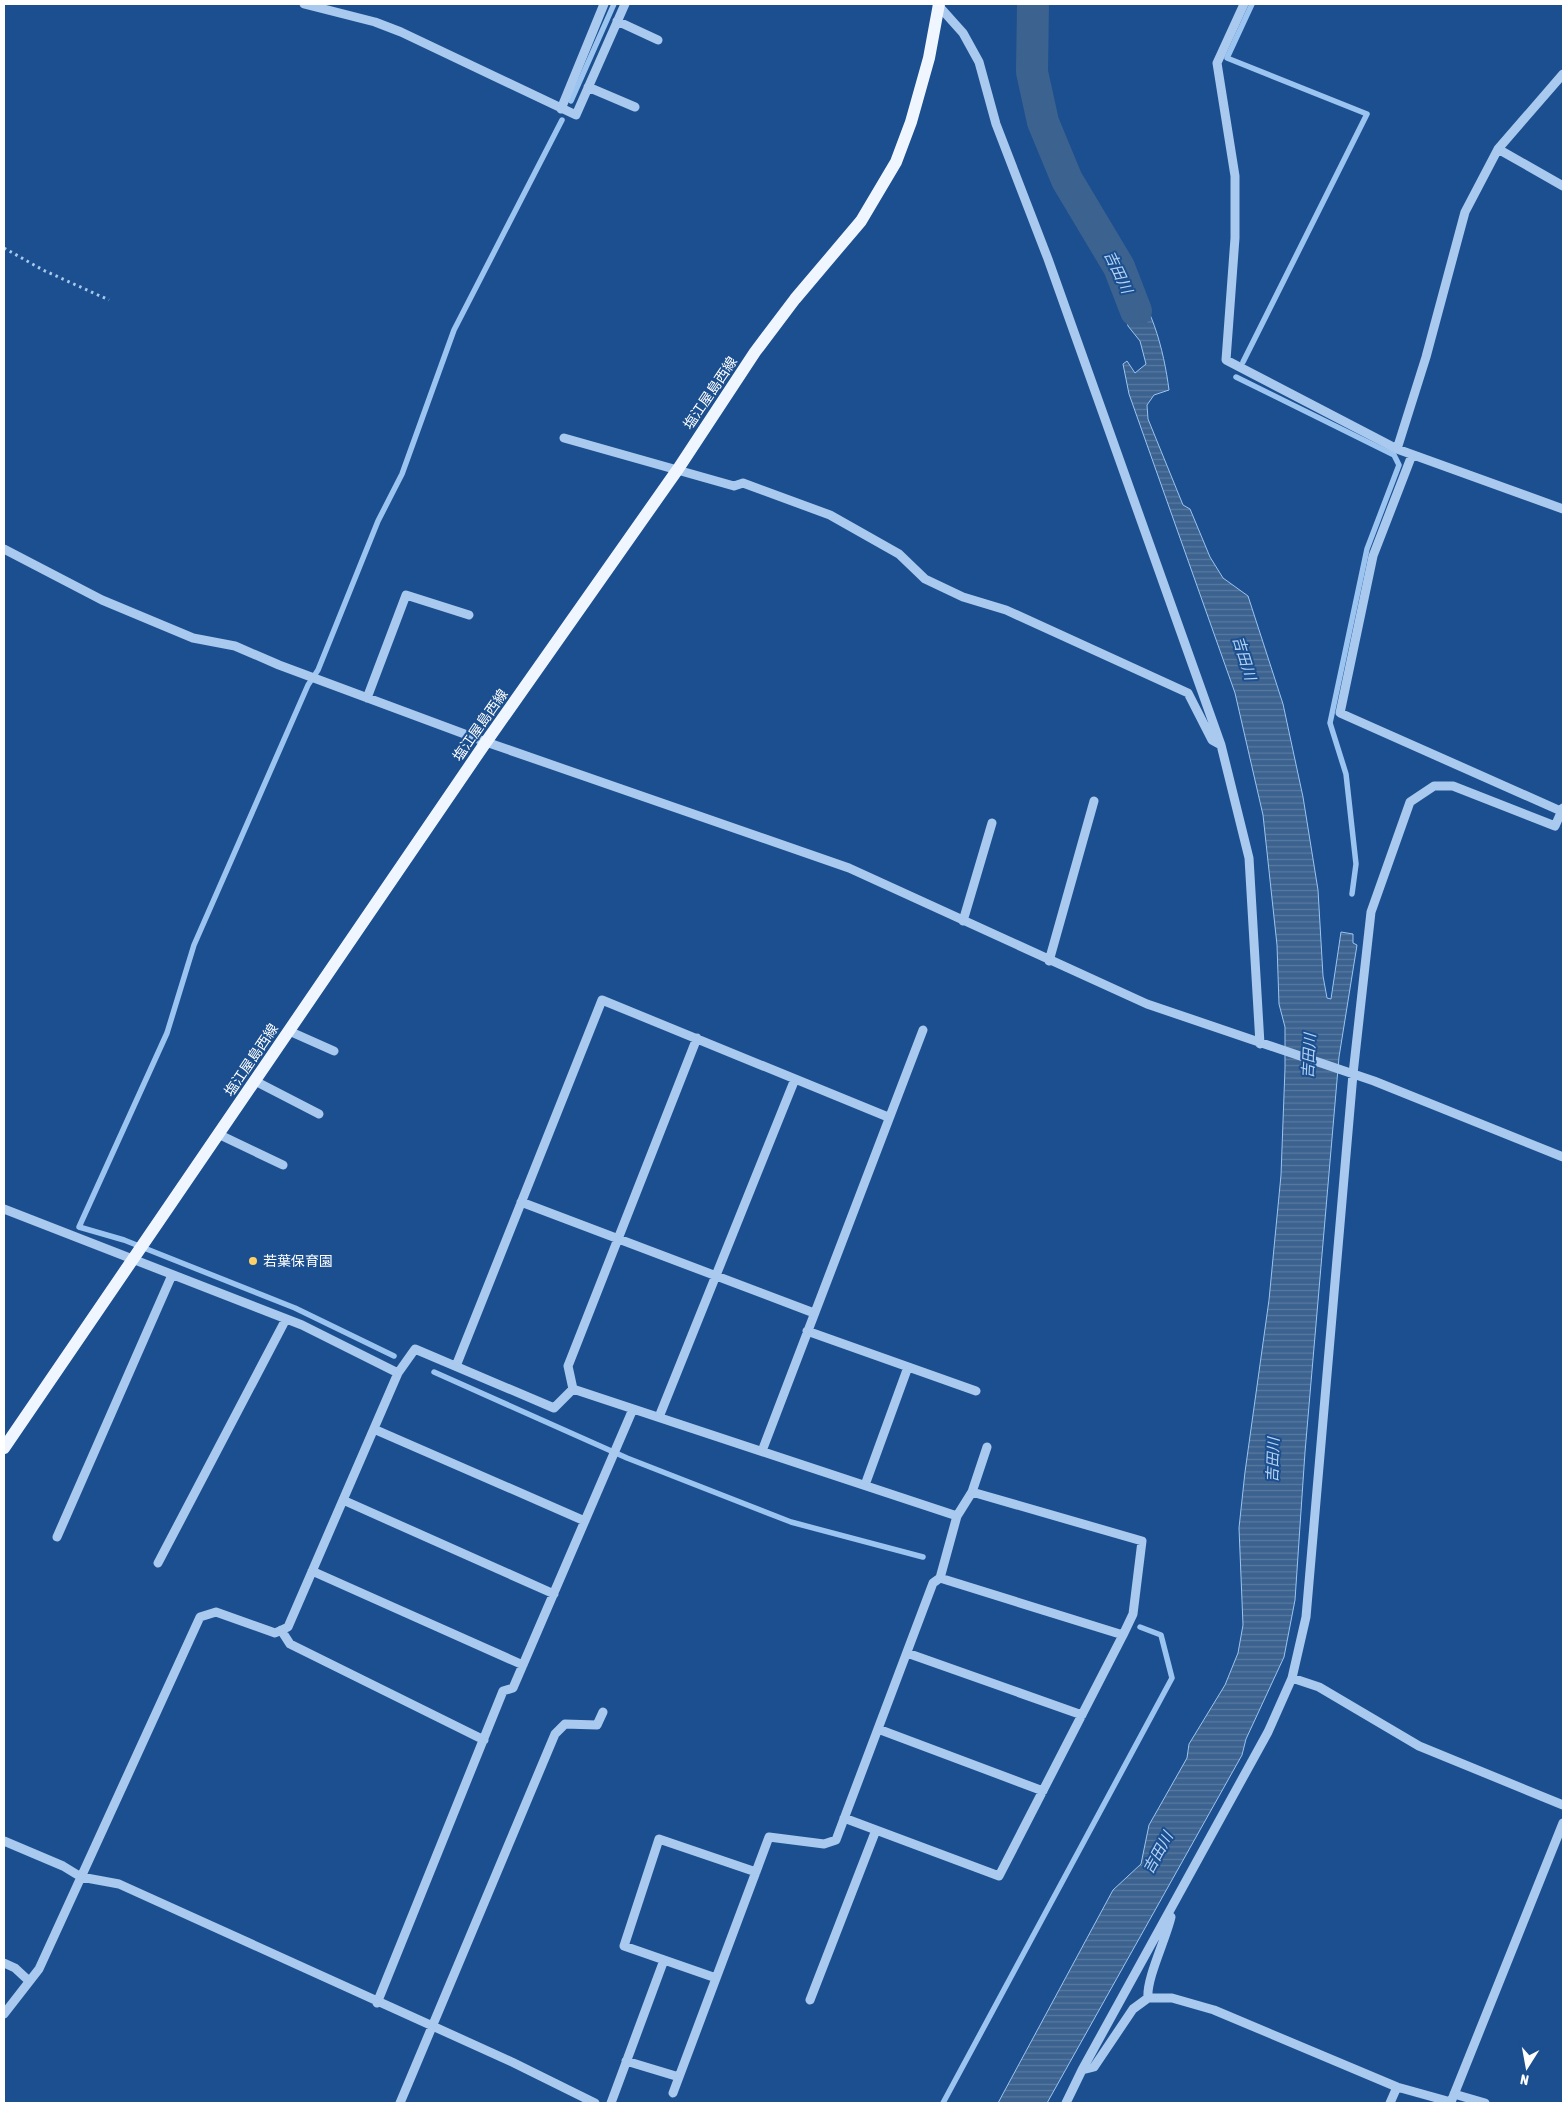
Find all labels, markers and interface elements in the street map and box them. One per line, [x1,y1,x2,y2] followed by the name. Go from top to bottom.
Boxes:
[1101,248,1137,298] water label: 吉田川
[680,354,740,432] street label: 塩江屋島西線
[1230,634,1260,684] water label: 吉田川
[449,686,511,764] street label: 塩江屋島西線
[221,1021,281,1099] street label: 塩江屋島西線
[1299,1031,1318,1079] water label: 吉田川
[263,1253,333,1269] place label: 若葉保育園
[247,1255,259,1267] marker: 若葉保育園
[1263,1435,1282,1483] water label: 吉田川
[1139,1827,1177,1877] water label: 吉田川
[1502,2042,1552,2092] north arrow
[1519,2071,1530,2088] text: N

